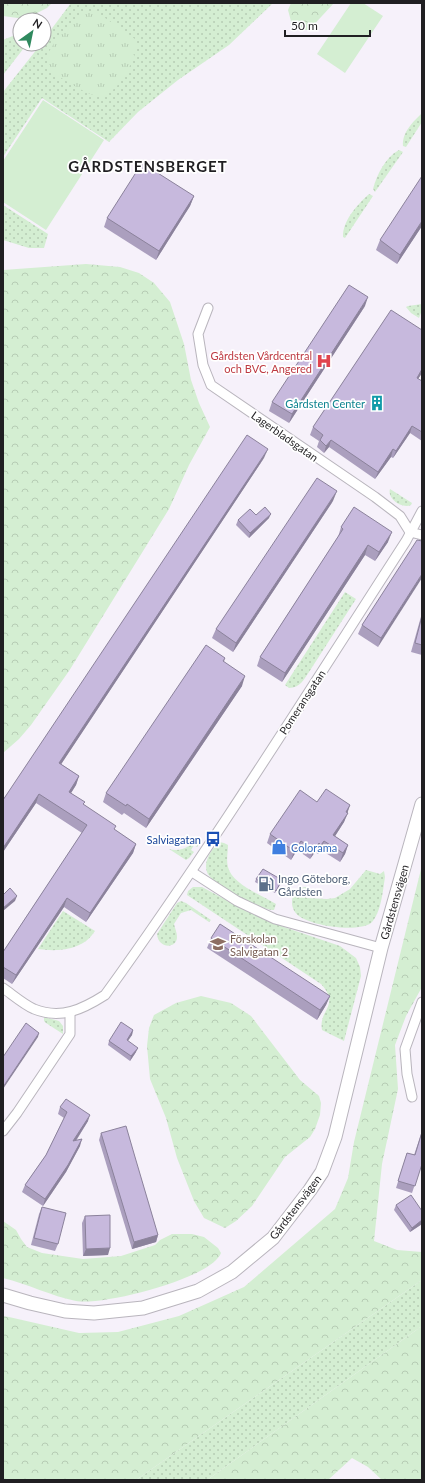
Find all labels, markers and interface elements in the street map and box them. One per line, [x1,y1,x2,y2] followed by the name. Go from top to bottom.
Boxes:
[12,12,52,52] north arrow
[285,12,370,38] scale bar
[31,15,45,31] text: N
[291,18,318,33] text: 50 m
[68,157,228,175] district label: GÅRDSTENSBERGET
[211,349,312,375] place label: Gårdsten Vårdcentral och BVC, Angered
[315,352,333,370] hospital icon: Gårdsten Vårdcentral och BVC, Angered
[368,394,386,412] building icon: Gårdsten Center
[285,397,365,410] place label: Gårdsten Center
[249,408,321,464] street label: Lagerbladsgatan
[276,667,328,737] street label: Pomeransgatan
[204,830,222,848] bus stop icon: Salviagatan
[147,833,201,846] place label: Salviagatan
[270,838,288,856] shop icon: Colorama
[291,841,337,854] place label: Colorama
[377,863,411,941] street label: Gårdstensvägen
[278,872,350,898] place label: Ingo Göteborg, Gårdsten
[257,875,275,893] fuel station icon: Ingo Göteborg, Gårdsten
[230,932,288,958] place label: Förskolan Salvigatan 2
[209,935,227,953] school or university icon: Förskolan Salvigatan 2
[267,1172,323,1242] street label: Gårdstensvägen

